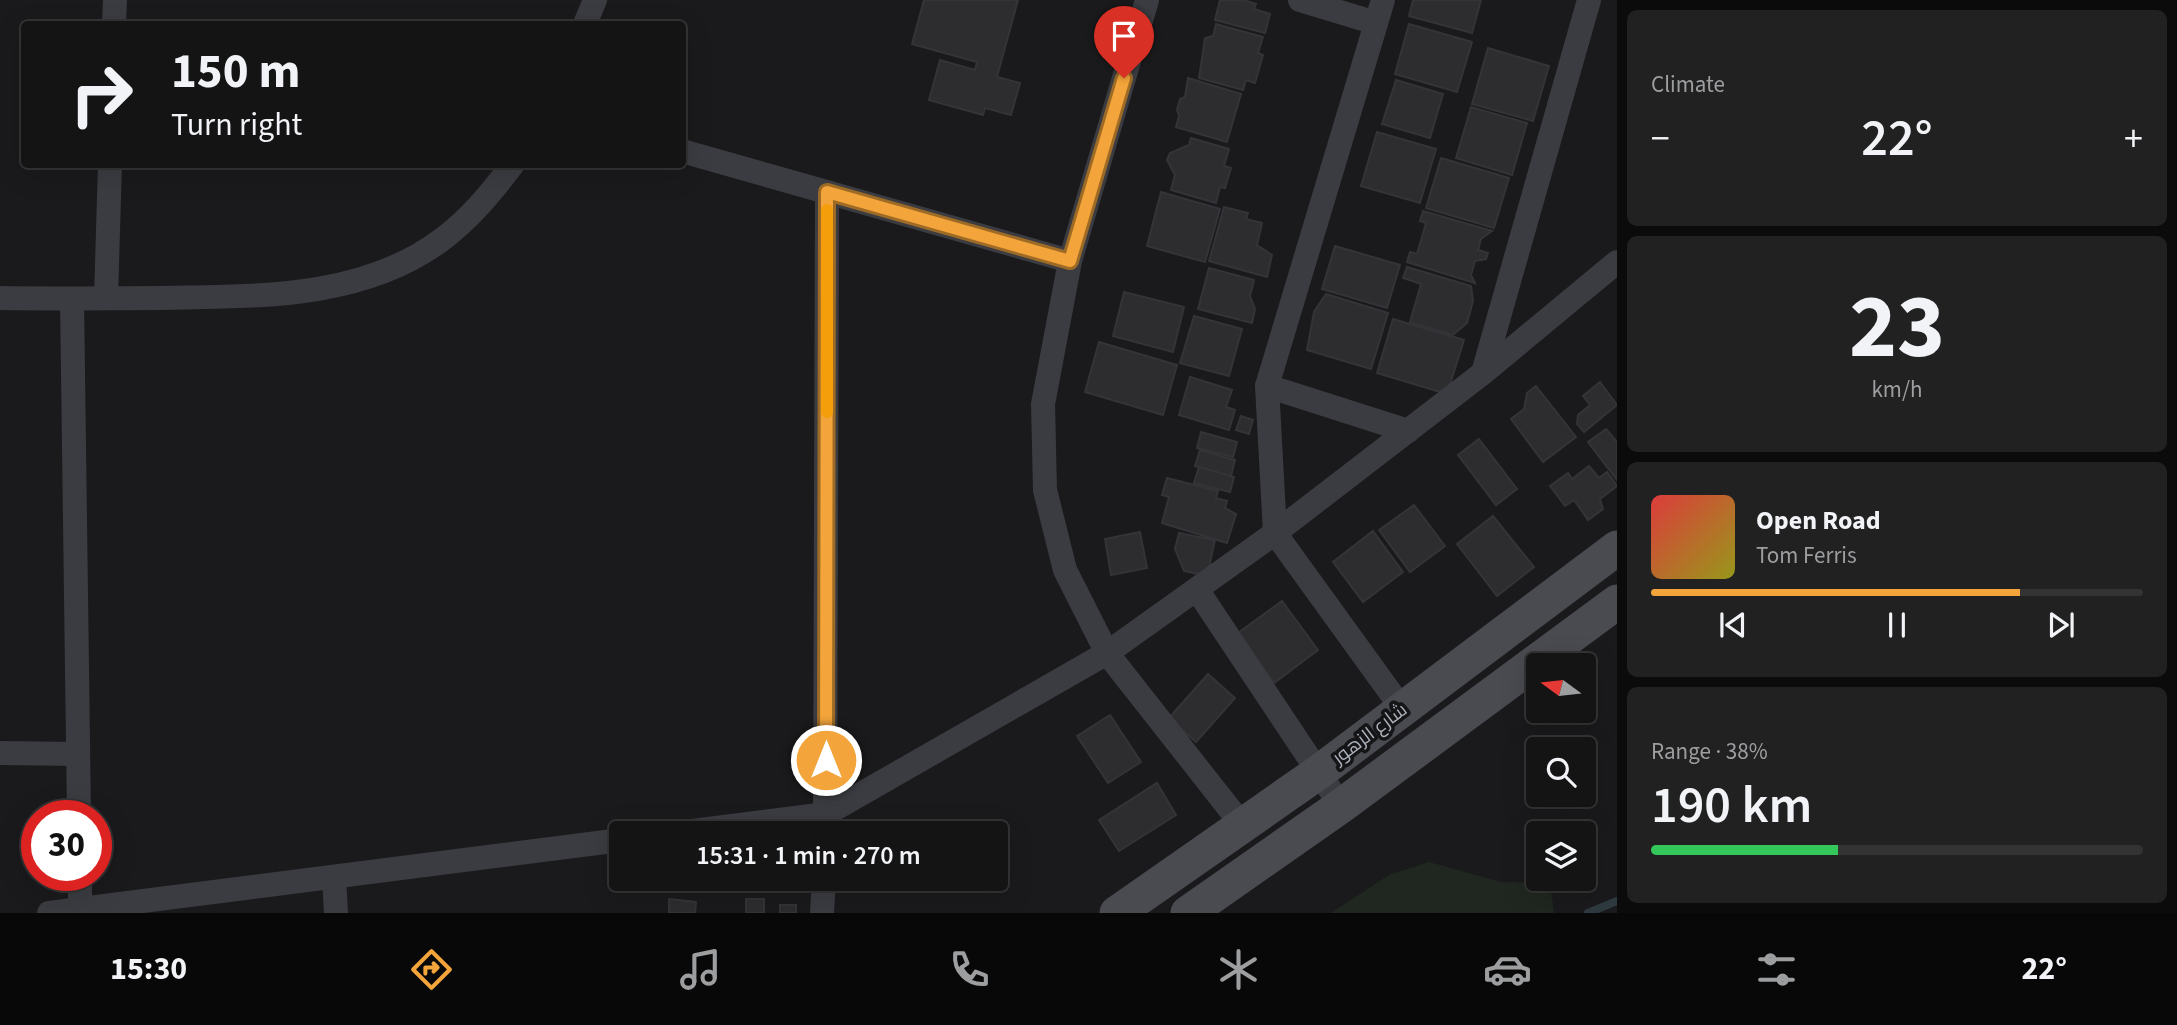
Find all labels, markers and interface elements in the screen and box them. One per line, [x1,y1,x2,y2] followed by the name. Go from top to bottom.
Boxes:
[1094,6,1154,78] pin
[1105,17,1143,55] icon: arrive
[171,37,300,107] text: 150 m
[56,49,147,140] icon: right
[1651,68,1725,101] text: Climate
[171,102,302,148] text: Turn right
[1861,102,1933,176] text: 22°
[1651,112,1670,166] text: −
[2124,112,2143,166] text: +
[1849,263,1945,392] text: 23
[1871,373,1923,406] text: km/h
[1756,502,1881,539] text: Open Road
[1756,539,1857,572] text: Tom Ferris
[1714,606,1752,644] icon: previous
[1878,606,1916,644] icon: pause
[2042,606,2080,644] icon: next
[1526,653,1596,723] north arrow
[1526,653,1596,891] map controls
[1326,697,1413,772] street label: شارع الزهور
[789,723,863,797] position arrow
[1651,735,1768,768] text: Range · 38%
[1526,737,1596,807] button: search
[1651,769,1812,843] text: 190 km
[21,800,112,891] speed limit sign: 30
[1526,821,1596,891] button: layers
[696,837,921,874] text: 15:31 · 1 min · 270 m
[407,945,456,994] icon: directions
[676,945,725,994] icon: music
[945,945,994,994] icon: phone
[1214,945,1263,994] icon: climate
[1483,945,1532,994] icon: car
[1752,945,1801,994] icon: filters
[110,946,187,992] text: 15:30
[2021,946,2067,992] text: 22°

